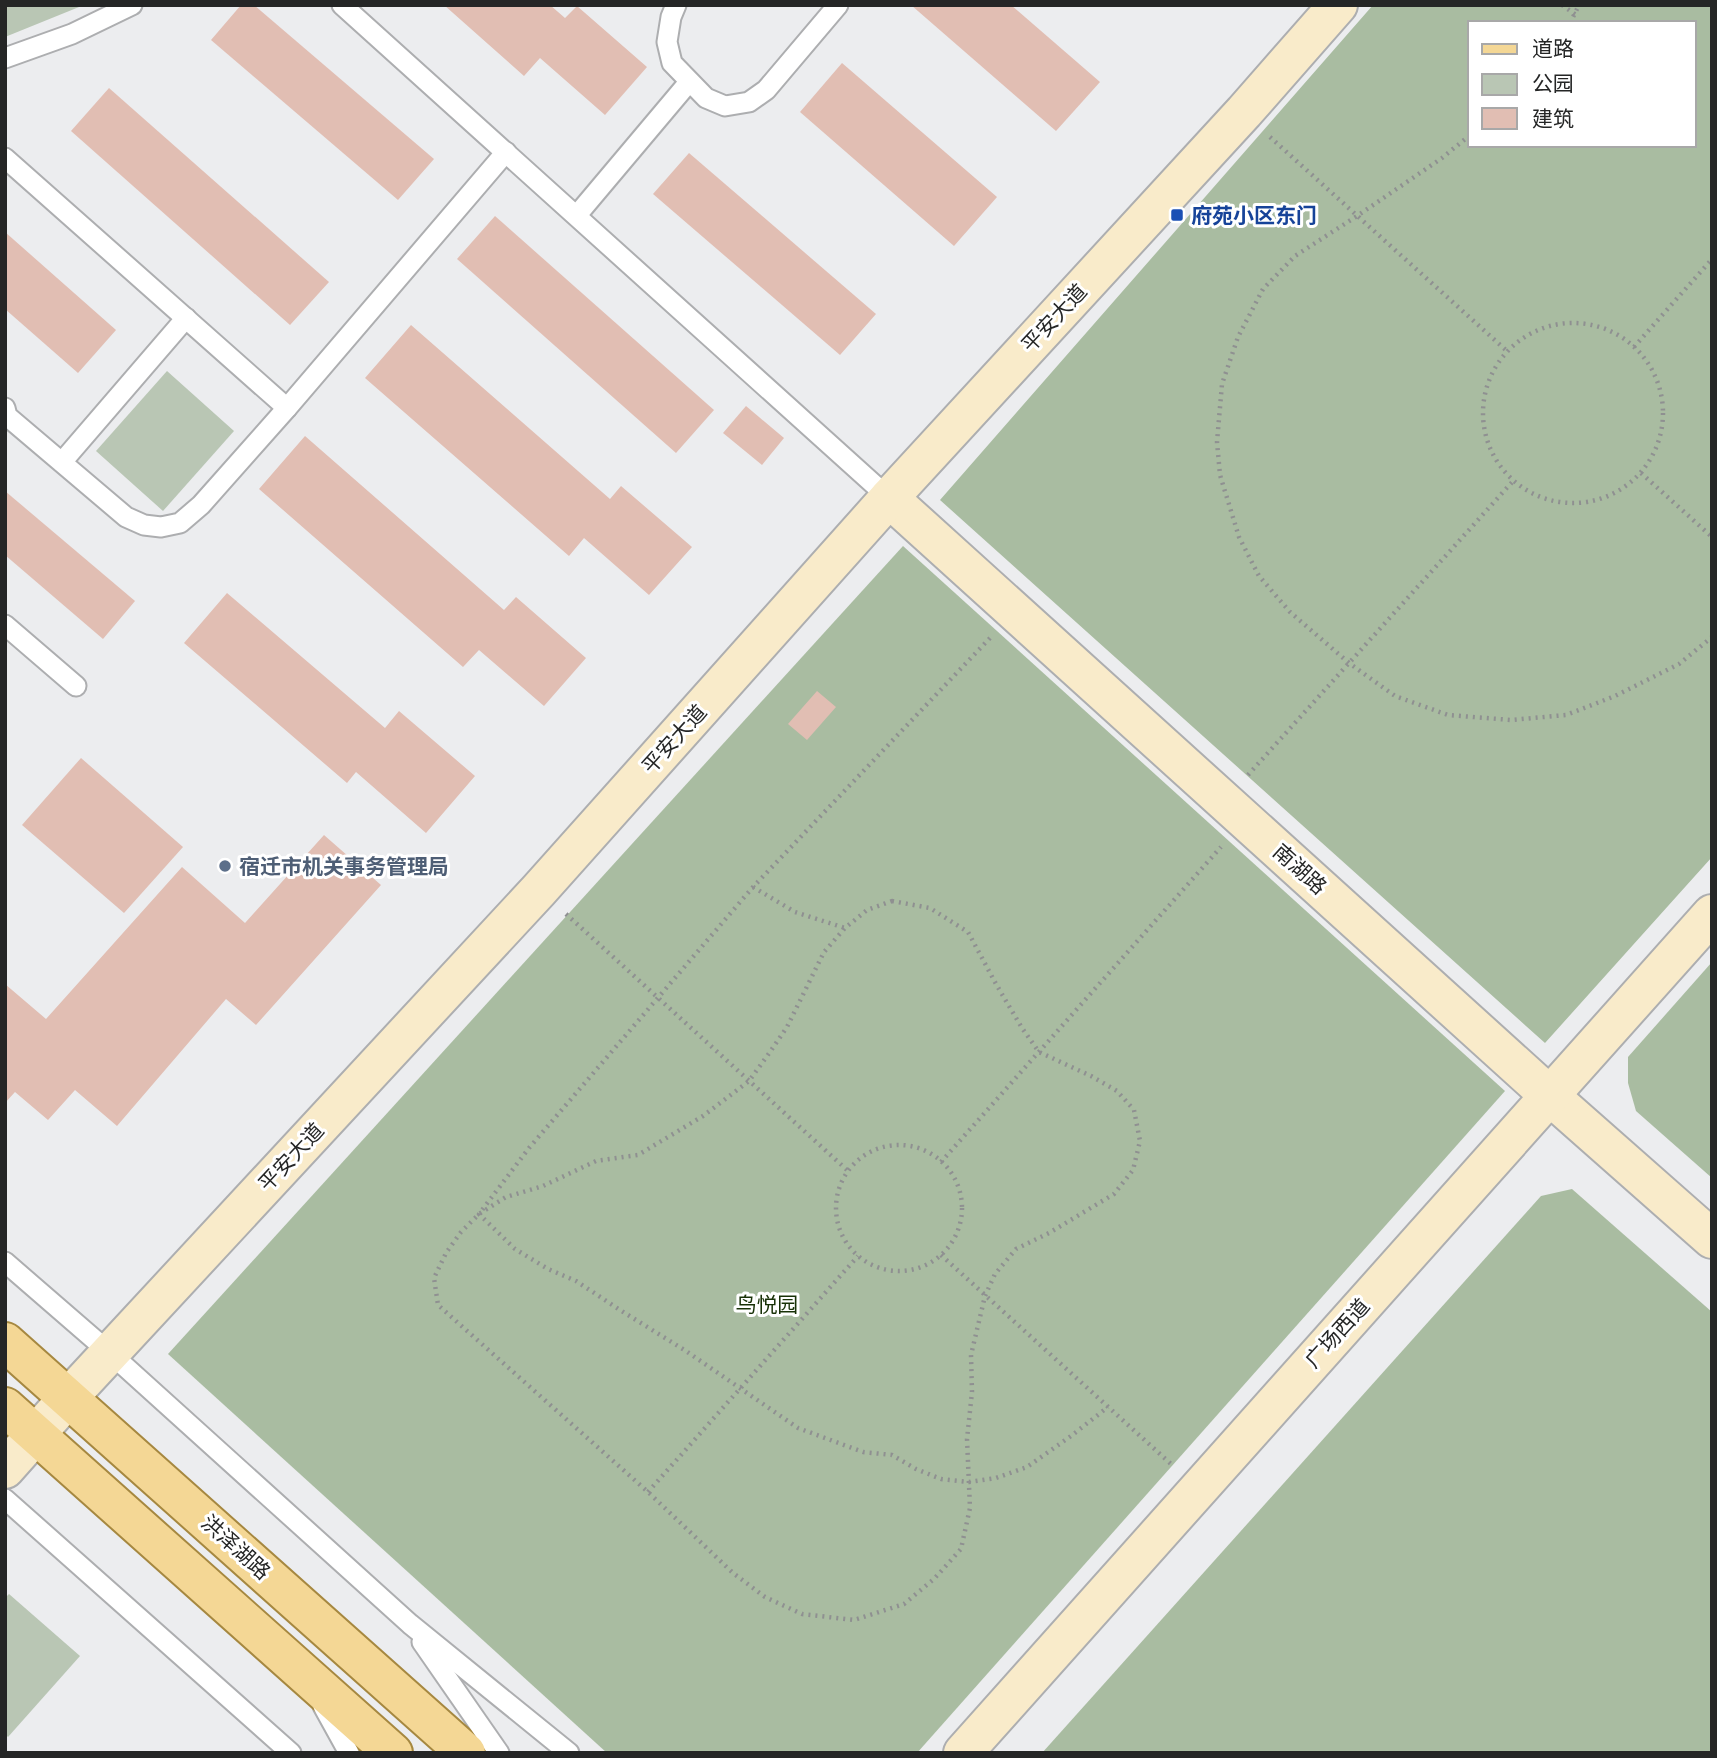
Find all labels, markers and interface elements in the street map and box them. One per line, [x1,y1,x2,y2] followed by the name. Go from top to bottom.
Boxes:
[1468,21,1696,147] legend
[1532,37,1574,60] text: 道路
[1532,72,1574,95] text: 公园
[1532,107,1574,130] text: 建筑
[1191,204,1317,227] place label: 府苑小区东门
[1169,207,1185,223] marker: 府苑小区东门
[1017,279,1091,357] street label: 平安大道
[637,700,711,778] street label: 平安大道
[1269,839,1331,899] street label: 南湖路
[239,855,449,878] place label: 宿迁市机关事务管理局
[217,858,233,874] marker: 宿迁市机关事务管理局
[254,1118,328,1196] street label: 平安大道
[736,1293,799,1316] park label: 鸟悦园
[1300,1294,1374,1372] street label: 广场西道
[197,1510,275,1584] street label: 洪泽湖路

